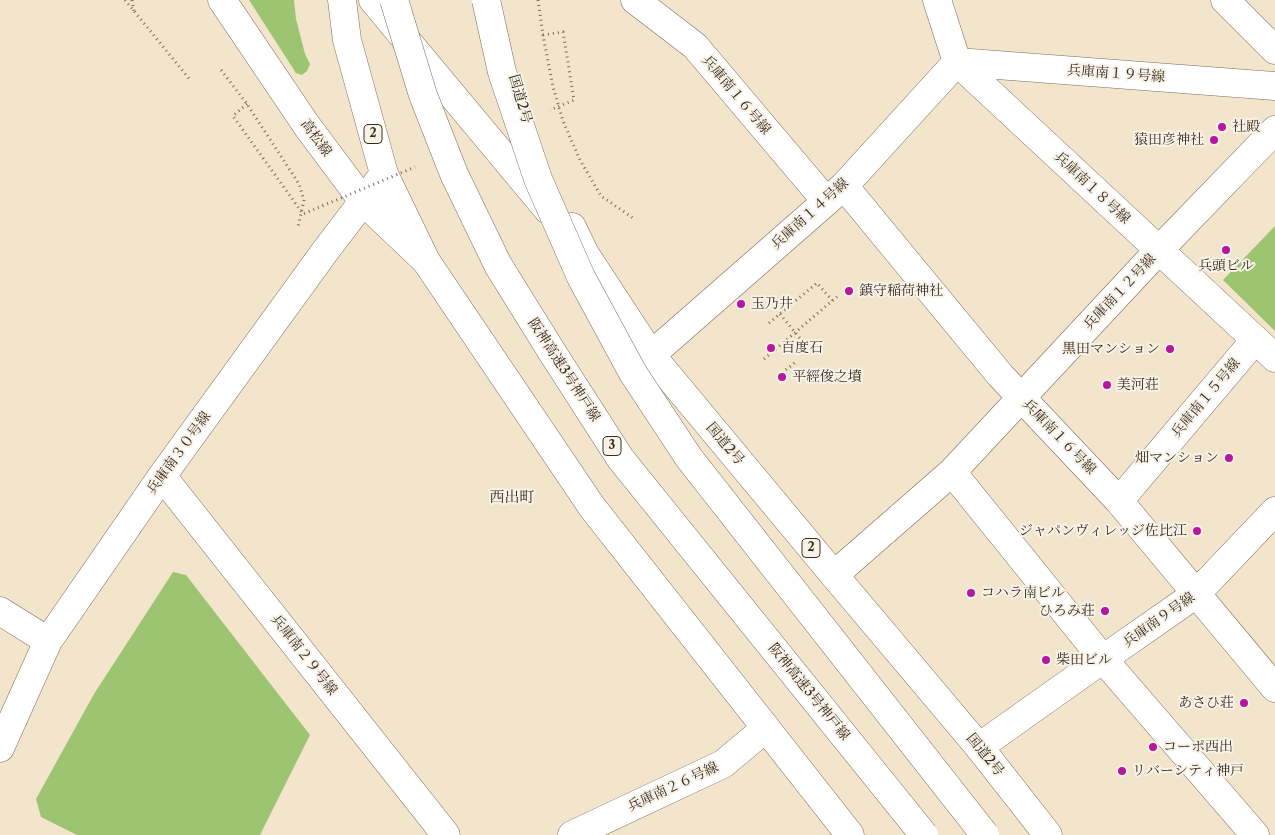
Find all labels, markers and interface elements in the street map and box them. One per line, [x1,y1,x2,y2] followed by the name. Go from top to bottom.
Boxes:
[698,52,774,138] street label: 兵庫南１６号線
[1067,62,1165,86] street label: 兵庫南１９号線
[505,73,535,125] street label: 国道2号
[297,116,335,160] street label: 高松線
[1232,119,1260,135] place label: 社殿
[1216,121,1228,133] marker: 社殿
[364,125,382,144] road number: 2
[1134,132,1204,148] place label: 猿田彦神社
[1208,134,1220,146] marker: 猿田彦神社
[1050,148,1134,228] street label: 兵庫南１８号線
[768,175,852,253] street label: 兵庫南１４号線
[1220,244,1232,256] marker: 兵頭ビル
[1080,250,1160,334] street label: 兵庫南１２号線
[1198,258,1254,274] place label: 兵頭ビル
[859,283,943,299] place label: 鎮守稲荷神社
[843,285,855,297] marker: 鎮守稲荷神社
[751,296,793,312] place label: 玉乃井
[735,298,747,310] marker: 玉乃井
[524,315,604,425] street label: 阪神高速3号神戸線
[781,340,823,356] place label: 百度石
[1062,341,1160,357] place label: 黒田マンション
[765,342,777,354] marker: 百度石
[1164,343,1176,355] marker: 黒田マンション
[1168,355,1244,441] street label: 兵庫南１５号線
[792,369,862,385] place label: 平經俊之墳
[776,371,788,383] marker: 平經俊之墳
[1117,377,1159,393] place label: 美河荘
[1101,379,1113,391] marker: 美河荘
[1019,396,1099,478] street label: 兵庫南１６号線
[143,408,215,498] street label: 兵庫南３０号線
[702,419,748,469] street label: 国道2号
[603,436,621,456] road number: 3
[1135,450,1219,466] place label: 畑マンション
[1223,452,1235,464] marker: 畑マンション
[490,489,534,507] district label: 西出町
[1019,523,1187,539] place label: ジャパンヴィレッジ佐比江
[1191,525,1203,537] marker: ジャパンヴィレッジ佐比江
[802,538,820,558] road number: 2
[981,585,1065,601] place label: コハラ南ビル
[965,587,977,599] marker: コハラ南ビル
[1120,589,1198,651] street label: 兵庫南９号線
[1039,603,1095,619] place label: ひろみ荘
[1099,605,1111,617] marker: ひろみ荘
[267,611,341,699] street label: 兵庫南２９号線
[765,640,853,744] street label: 阪神高速3号神戸線
[1056,652,1112,668] place label: 柴田ビル
[1040,654,1052,666] marker: 柴田ビル
[1178,695,1234,711] place label: あさひ荘
[1238,697,1250,709] marker: あさひ荘
[963,730,1007,780] street label: 国道2号
[1163,739,1233,755] place label: コーポ西出
[1147,741,1159,753] marker: コーポ西出
[625,759,721,815] street label: 兵庫南２６号線
[1132,763,1244,779] place label: リバーシティ神戸
[1116,765,1128,777] marker: リバーシティ神戸

